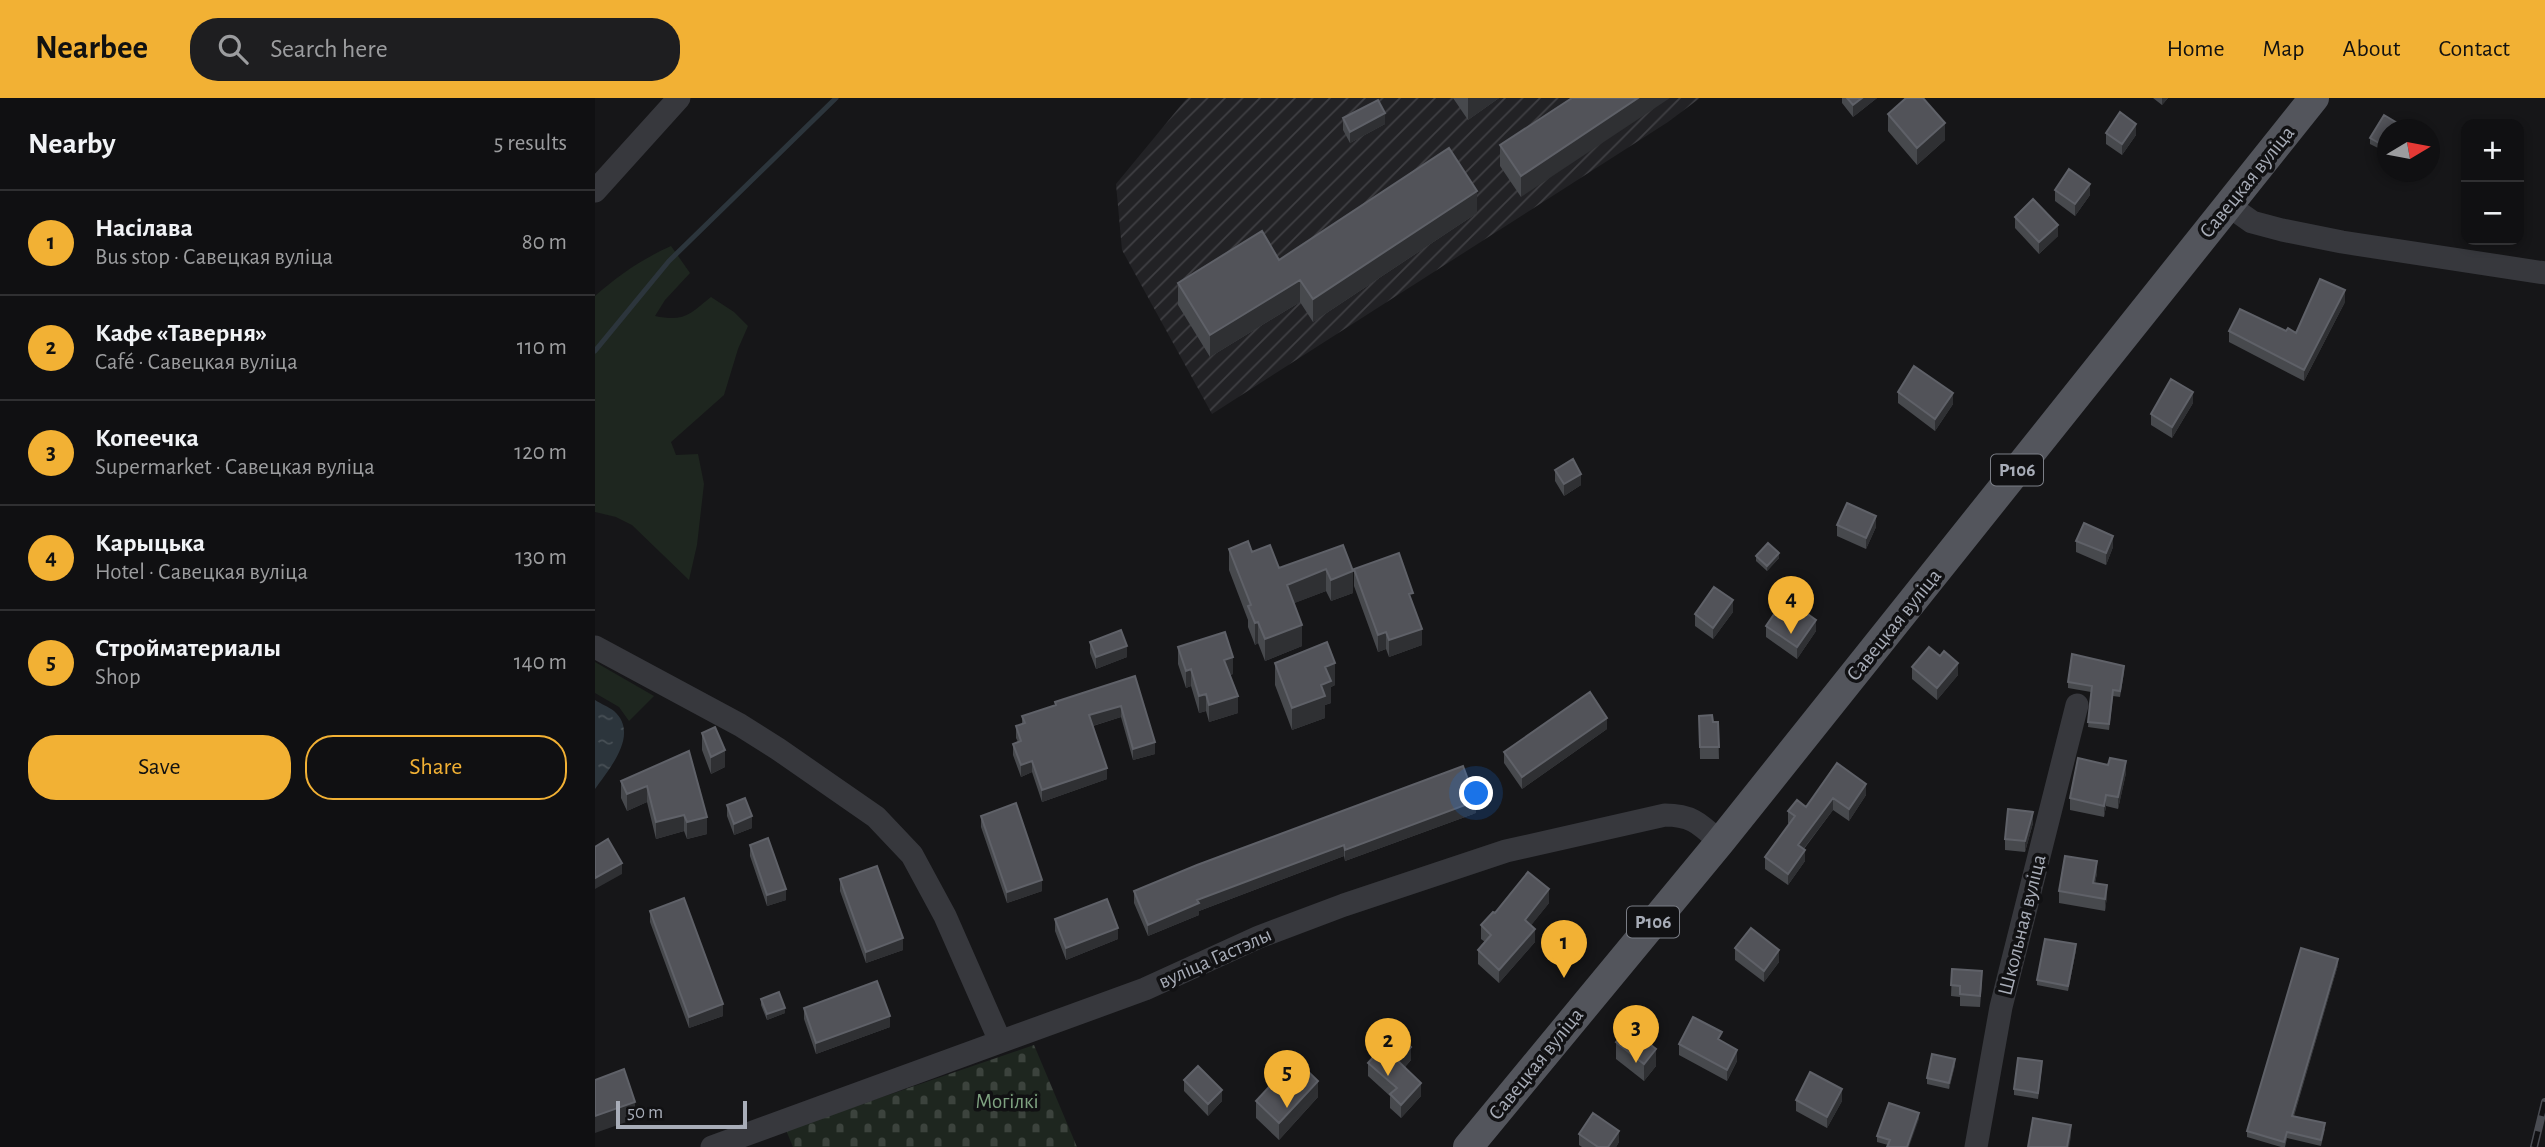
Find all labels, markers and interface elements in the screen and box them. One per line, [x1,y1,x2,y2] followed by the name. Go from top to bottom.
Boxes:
[190,18,680,81] search box
[214,30,252,68] icon: search
[35,32,148,65] text: Nearbee
[270,36,388,62] text: Search here
[2167,37,2225,61] text: Home
[2263,37,2305,61] text: Map
[2343,37,2400,61] text: About
[2438,37,2510,61] text: Contact
[2377,119,2440,182] north arrow
[2461,119,2524,245] map controls
[2461,119,2524,182] button: +
[2196,122,2299,242] street label: Савецкая вуліца
[28,129,116,159] text: Nearby
[494,132,567,155] text: 5 results
[2461,182,2524,245] button: −
[95,215,193,241] text: Насілава
[47,231,55,254] text: 1
[522,231,567,254] text: 80 m
[95,246,333,269] text: Bus stop · Савецкая вуліца
[95,320,267,346] text: Кафе «Таверня»
[46,336,56,359] text: 2
[517,336,567,359] text: 110 m
[95,351,298,374] text: Café · Савецкая вуліца
[95,425,199,451] text: Копеечка
[46,441,56,464] text: 3
[514,441,567,464] text: 120 m
[1991,454,2043,486] road number: Р106
[95,456,375,479] text: Supermarket · Савецкая вуліца
[95,530,205,556] text: Карыцька
[45,546,57,569] text: 4
[515,546,567,569] text: 130 m
[95,561,308,584] text: Hotel · Савецкая вуліца
[1843,565,1946,685] street label: Савецкая вуліца
[1768,576,1814,634] pin: 4
[95,635,281,661] text: Стройматериалы
[46,651,56,674] text: 5
[514,651,567,674] text: 140 m
[95,666,141,689] text: Shop
[28,735,291,800] button: Save
[305,735,567,800] button: Share
[1459,776,1493,810] your location
[1994,852,2050,998] street label: Школьная вуліца
[1627,906,1679,937] road number: Р106
[1541,920,1587,978] pin: 1
[1155,924,1275,992] street label: вуліца Гастэлы
[1485,1004,1588,1124] street label: Савецкая вуліца
[1613,1005,1659,1063] pin: 3
[1365,1018,1411,1076] pin: 2
[1264,1050,1310,1108] pin: 5
[975,1091,1039,1112] park label: Могілкі
[616,1098,747,1130] scale bar
[627,1103,663,1122] text: 50 m

